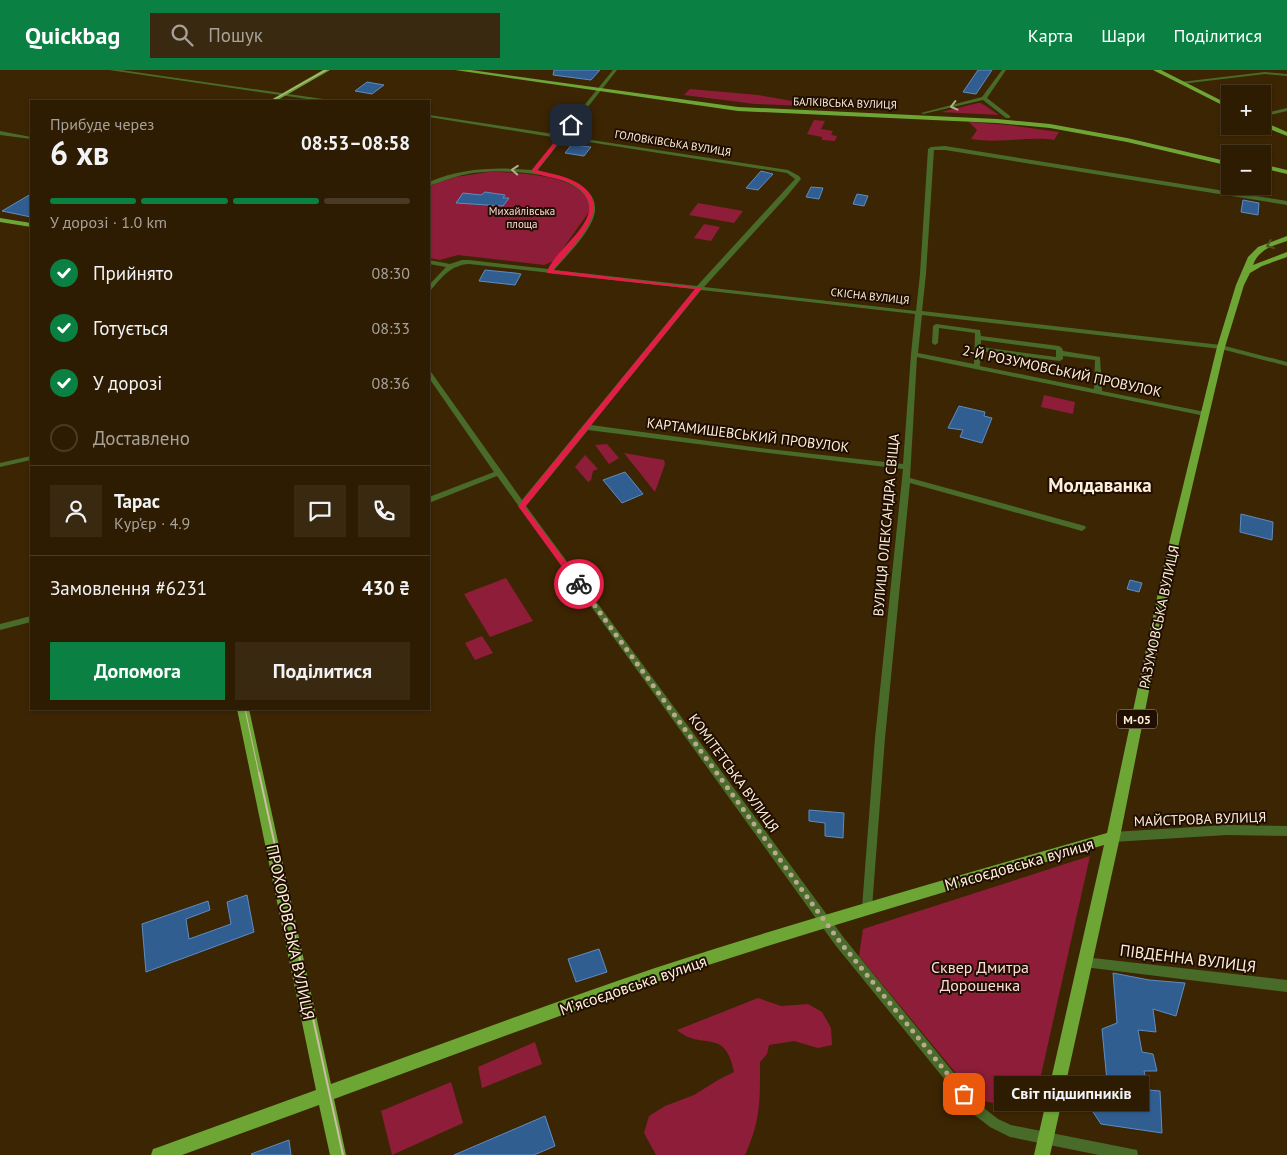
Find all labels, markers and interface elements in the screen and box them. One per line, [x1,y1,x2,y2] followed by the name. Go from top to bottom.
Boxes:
[150,13,500,58] search box
[25,20,120,51] text: Quickbag
[168,21,196,49] icon: search
[208,23,263,47] text: Пошук
[1028,24,1073,47] text: Карта
[1101,24,1145,47] text: Шари
[1173,24,1262,47] text: Поділитися
[1221,85,1271,195] map controls
[1221,85,1271,135] button: +
[793,94,897,112] street label: БАЛКІВСЬКА ВУЛИЦЯ
[949,100,958,111] one-way arrow
[550,104,592,146] pin
[557,111,585,139] icon: home
[50,114,154,134] text: Прибуде через
[614,127,732,159] street label: ГОЛОВКІВСЬКА ВУЛИЦЯ
[301,131,410,155] text: 08:53–08:58
[50,132,109,174] text: 6 хв
[1221,145,1271,195] button: −
[510,164,518,175] one-way arrow
[489,204,555,231] park label: Михайлівська площа
[50,212,167,232] text: У дорозі · 1.0 km
[1266,239,1275,249] one-way arrow
[50,259,78,287] icon: check
[93,261,173,285] text: Прийнято
[372,263,410,283] text: 08:30
[830,285,910,307] street label: CКІСНА ВУЛИЦЯ
[50,314,78,342] icon: check
[93,316,168,340] text: Готується
[372,318,410,338] text: 08:33
[961,341,1164,401] street label: 2-Й РОЗУМОВСЬКИЙ ПРОВУЛОК
[50,369,78,397] icon: check
[93,371,162,395] text: У дорозі
[372,373,410,393] text: 08:36
[646,414,851,456] street label: КАРТАМИШЕВСЬКИЙ ПРОВУЛОК
[93,426,190,450] text: Доставлено
[869,432,903,617] street label: ВУЛИЦЯ ОЛЕКСАНДРА СВІЩА
[1048,473,1152,497] district label: Молдаванка
[50,485,102,537] button: person
[294,485,346,537] button: chat
[358,485,410,537] button: phone
[114,489,160,513] text: Тарас
[114,513,190,533] text: Кур’єр · 4.9
[1135,544,1183,690] street label: РАЗУМОВСЬКА ВУЛИЦЯ
[554,559,604,609] courier
[565,570,593,598] icon: bike
[50,576,207,600] text: Замовлення #6231
[362,576,410,600] text: 430 ₴
[50,642,225,700] button: Допомога
[235,642,410,700] button: Поділитися
[685,710,783,836] street label: КОМІТЕТСЬКА ВУЛИЦЯ
[1117,710,1157,729] road number: М-05
[1133,808,1267,830] street label: МАЙСТРОВА ВУЛИЦЯ
[942,833,1096,895] street label: Мʼясоєдовська вулиця
[263,843,319,1021] street label: ПРОХОРОВСЬКА ВУЛИЦЯ
[1119,940,1257,976] street label: ПІВДЕННА ВУЛИЦЯ
[557,950,709,1020] street label: Мʼясоєдовська вулиця
[931,957,1029,995] park label: Сквер Дмитра Дорошенка
[943,1073,985,1115] pin
[994,1076,1149,1112] callout: Світ підшипників
[950,1080,978,1108] icon: bag
[1011,1083,1132,1103] text: Світ підшипників

